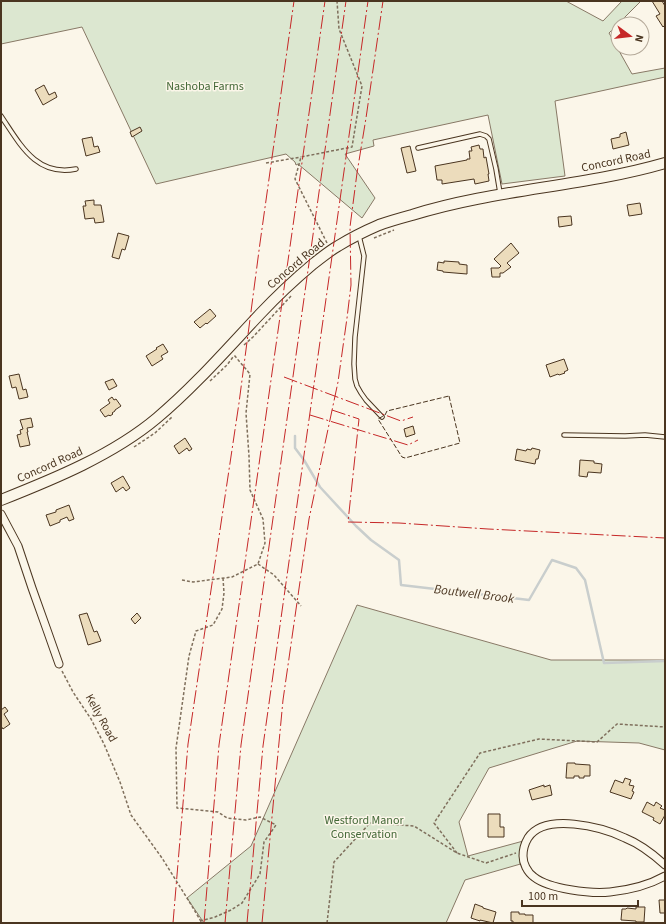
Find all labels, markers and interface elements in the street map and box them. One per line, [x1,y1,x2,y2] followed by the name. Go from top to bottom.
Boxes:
[610,16,650,56] north arrow
[631,33,647,44] text: N
[166,78,244,95] park label: Nashoba Farms
[580,145,652,177] street label: Concord Road
[264,235,328,293] street label: Concord Road
[14,443,86,487] street label: Concord Road
[433,580,516,608] water label: Boutwell Brook
[81,691,121,745] street label: Kelly Road
[324,812,404,843] park label: Westford Manor Conservation
[522,882,638,908] scale bar
[528,888,558,905] text: 100 m

